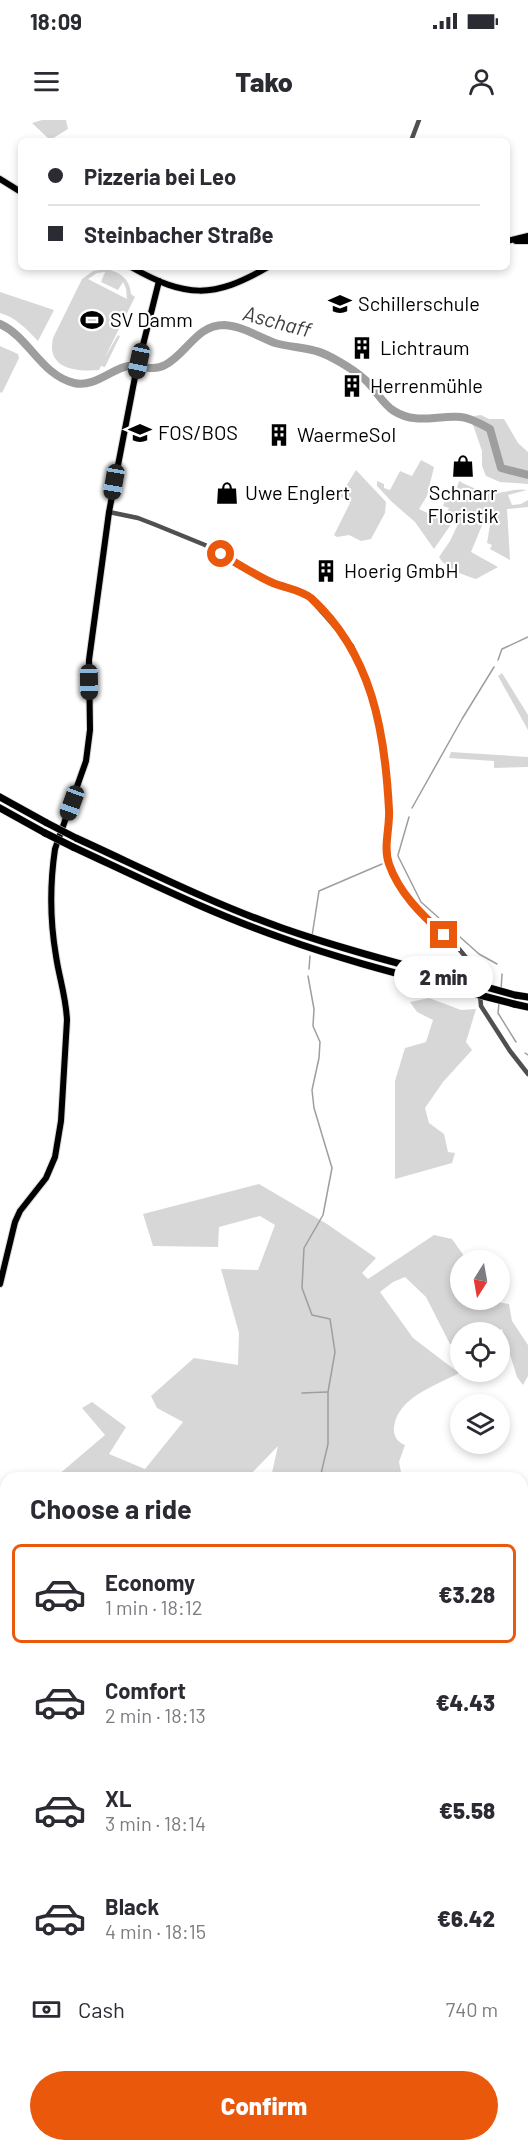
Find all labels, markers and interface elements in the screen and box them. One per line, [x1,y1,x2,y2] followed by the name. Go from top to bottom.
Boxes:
[30,8,82,34] text: 18:09
[30,65,63,98] icon: menu
[235,65,293,97] text: Tako
[465,65,498,98] icon: person
[84,163,236,189] text: Pizzeria bei Leo
[84,221,274,247] text: Steinbacher Straße
[327,291,353,317] school or university icon: Schillerschule
[358,291,480,315] place label: Schillerschule
[241,299,315,342] water label: Aschaff
[79,307,105,333] sports icon: SV Damm
[110,307,193,331] place label: SV Damm
[349,335,375,361] building icon: Lichtraum
[380,335,470,359] place label: Lichtraum
[126,342,152,380] car
[339,373,365,399] building icon: Herrenmühle
[370,373,483,397] place label: Herrenmühle
[127,420,153,446] school or university icon: FOS/BOS
[158,420,238,444] place label: FOS/BOS
[266,422,292,448] building icon: WaermeSol
[297,422,396,446] place label: WaermeSol
[450,453,476,479] shop icon: Schnarr Floristik
[102,463,126,501] car
[214,480,240,506] shop icon: Uwe Englert
[245,480,350,504] place label: Uwe Englert
[427,480,499,527] place label: Schnarr Floristik
[207,540,234,567] route start
[313,558,339,584] building icon: Hoerig GmbH
[344,558,459,582] place label: Hoerig GmbH
[80,664,98,700] car
[57,783,87,823] car
[430,921,457,948] route end
[394,956,494,998] callout: 2 min
[419,965,468,989] text: 2 min
[450,1250,510,1310] north arrow
[450,1250,510,1454] map controls
[450,1322,510,1382] button: locate
[450,1394,510,1454] button: layers
[30,1492,192,1524] text: Choose a ride
[33,1567,87,1621] icon: car
[105,1569,195,1595] text: Economy
[439,1581,495,1607] text: €3.28
[105,1595,203,1619] text: 1 min · 18:12
[33,1675,87,1729] icon: car
[105,1677,186,1703] text: Comfort
[436,1689,495,1715] text: €4.43
[105,1703,206,1727] text: 2 min · 18:13
[33,1783,87,1837] icon: car
[105,1785,131,1811] text: XL
[439,1797,495,1823] text: €5.58
[105,1811,206,1835] text: 3 min · 18:14
[33,1891,87,1945] icon: car
[105,1893,159,1919] text: Black
[437,1905,495,1931] text: €6.42
[105,1919,206,1943] text: 4 min · 18:15
[30,1993,63,2026] icon: cash
[78,1996,125,2022] text: Cash
[446,1997,498,2021] text: 740 m
[30,2071,498,2140] button: Confirm

